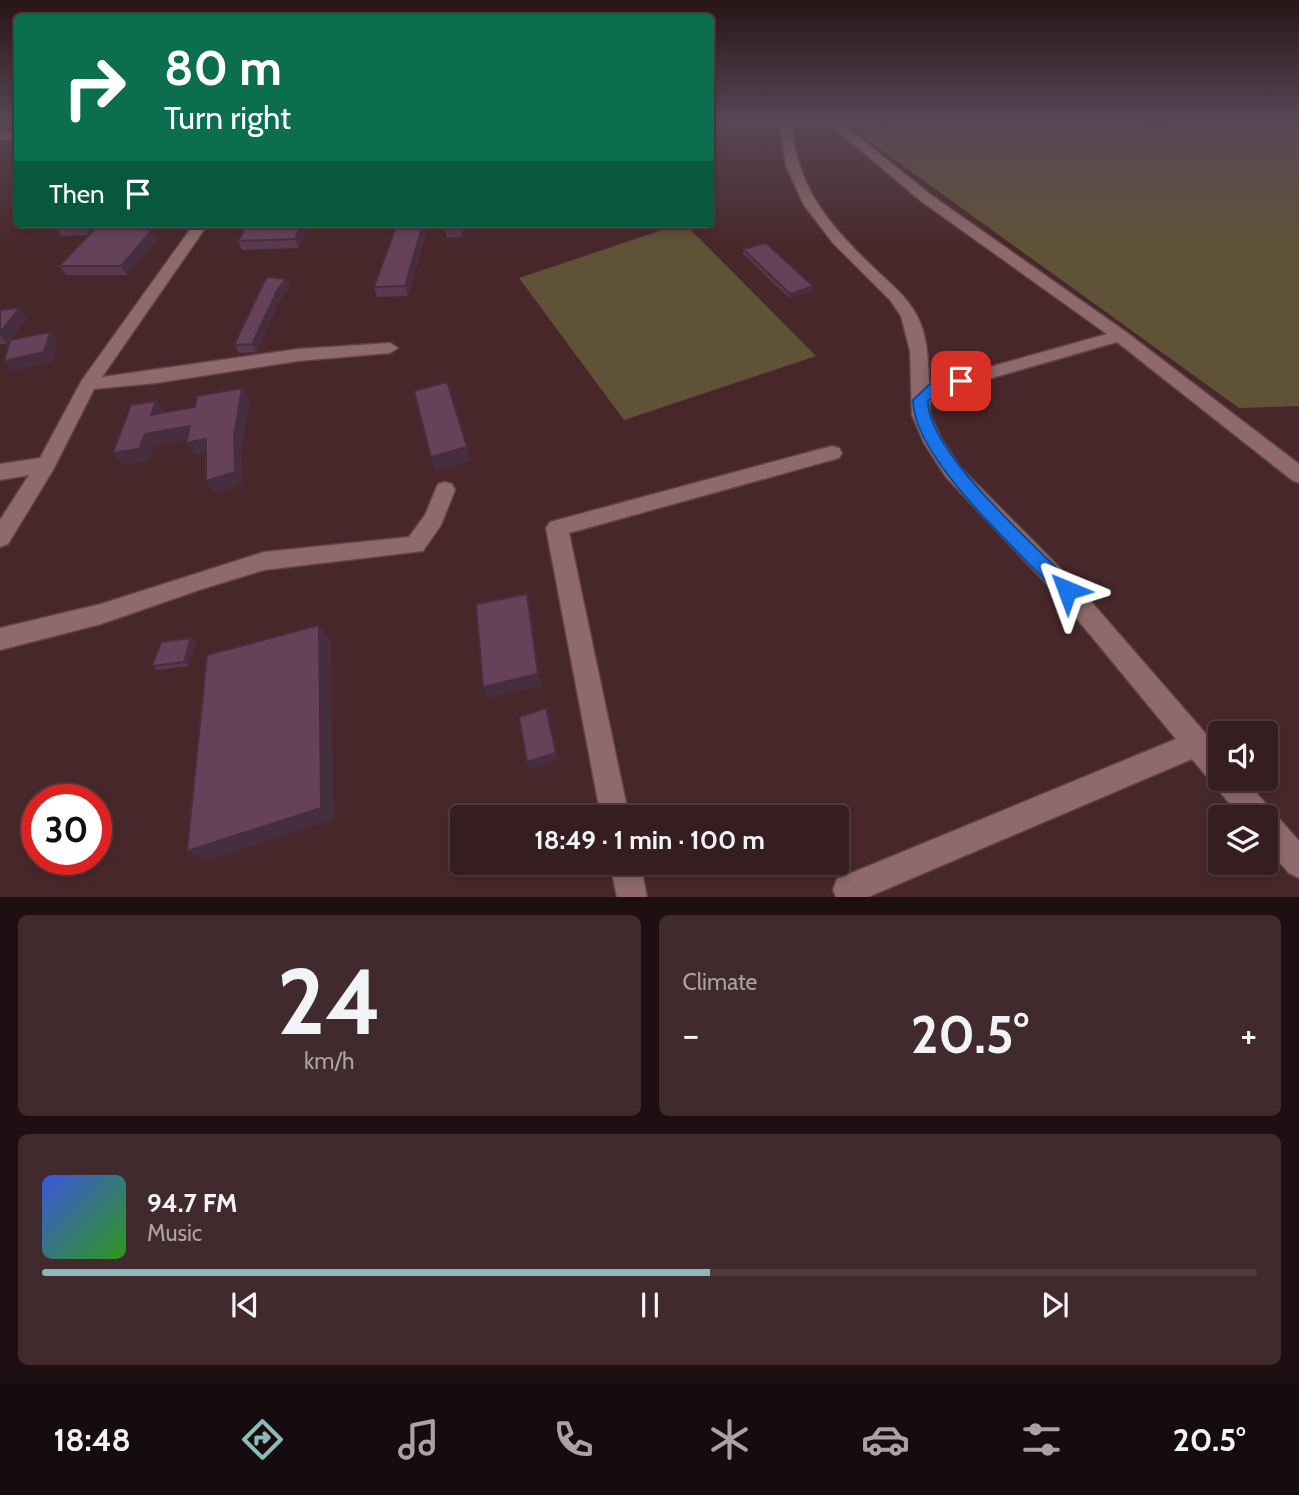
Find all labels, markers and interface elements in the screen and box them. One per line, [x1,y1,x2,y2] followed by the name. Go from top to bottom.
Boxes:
[164,38,282,97] text: 80 m
[49,42,140,133] icon: right
[164,98,291,137] text: Turn right
[119,175,157,213] icon: arrive
[49,178,105,210] text: Then
[931,351,991,411] pin
[942,362,980,400] icon: arrive
[1030,553,1104,627] position arrow
[1208,721,1278,875] map controls
[1208,721,1278,791] button: sound
[21,784,112,875] speed limit sign: 30
[1208,805,1278,875] button: layers
[534,824,765,856] text: 18:49 · 1 min · 100 m
[277,946,382,1057] text: 24
[683,968,757,996] text: Climate
[911,1003,1029,1066] text: 20.5°
[683,1011,699,1058] text: −
[1240,1011,1257,1058] text: +
[304,1047,354,1075] text: km/h
[147,1187,238,1219] text: 94.7 FM
[147,1219,202,1247] text: Music
[226,1286,264,1324] icon: previous
[631,1286,669,1324] icon: pause
[1036,1286,1074,1324] icon: next
[238,1415,287,1464] icon: directions
[394,1415,443,1464] icon: music
[549,1415,598,1464] icon: phone
[705,1415,754,1464] icon: climate
[861,1415,910,1464] icon: car
[1017,1415,1066,1464] icon: filters
[53,1420,131,1459] text: 18:48
[1173,1420,1246,1459] text: 20.5°

